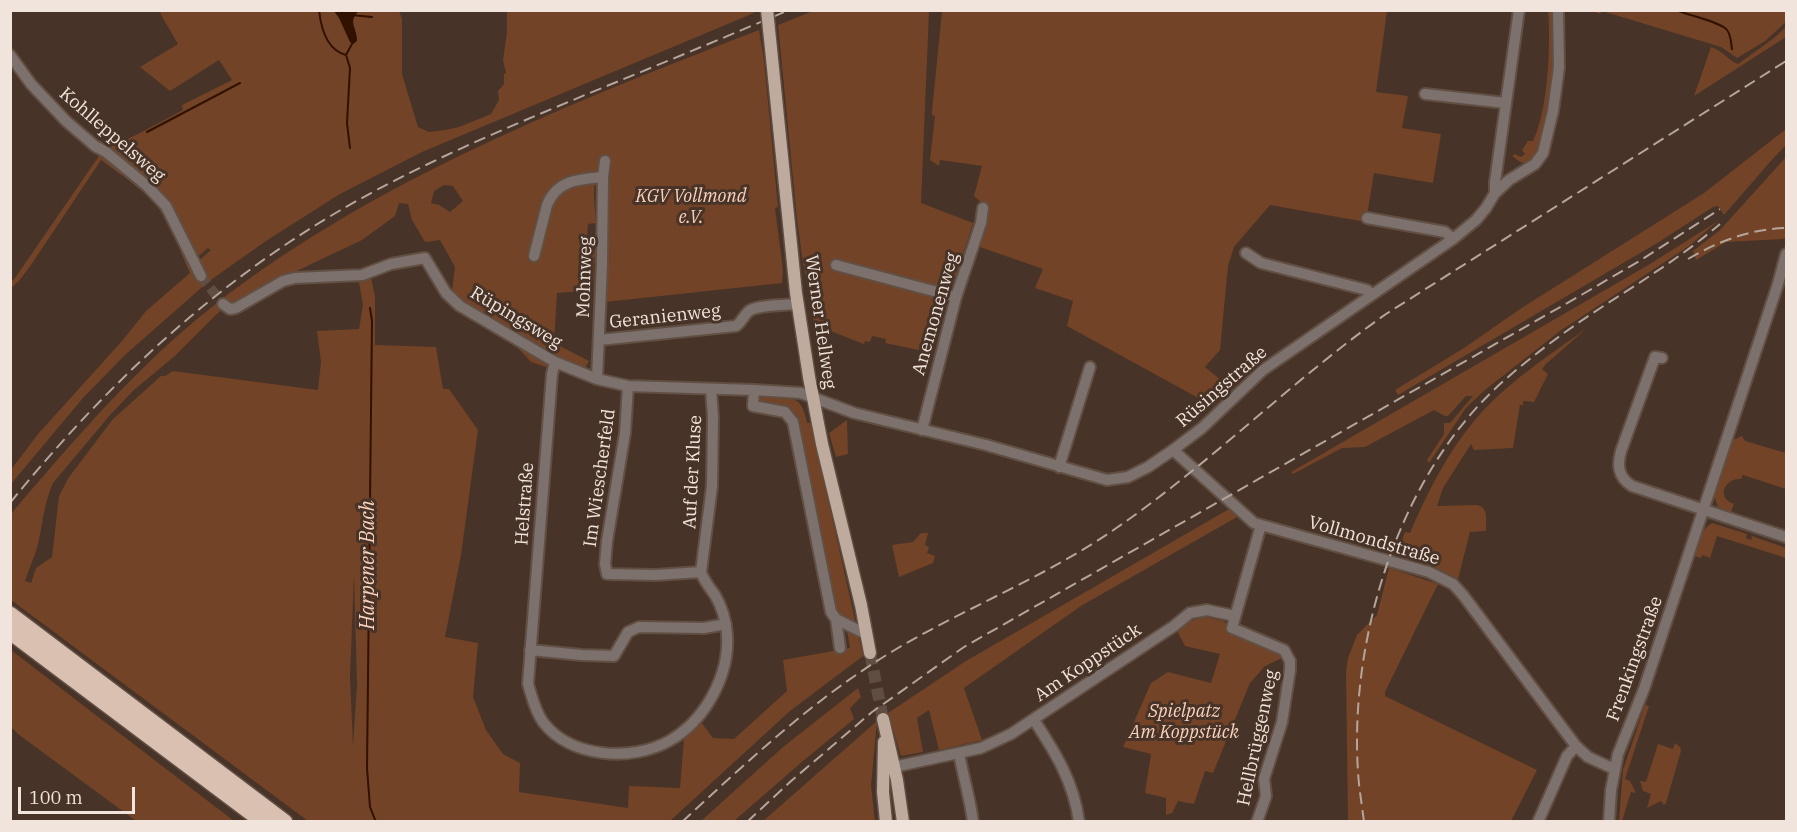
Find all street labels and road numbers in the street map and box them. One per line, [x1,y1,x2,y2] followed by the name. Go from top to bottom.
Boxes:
[55,83,169,187] street label: Kohlleppelsweg
[573,236,597,318] street label: Mohnweg
[908,250,964,378] street label: Anemonenweg
[800,253,840,391] street label: Werner Hellweg
[466,282,566,354] street label: Rüpingsweg
[608,300,722,334] street label: Geranienweg
[1172,342,1272,432] street label: Rüsingstraße
[580,408,620,548] street label: Im Wiescherfeld
[679,415,707,529] street label: Auf der Kluse
[511,462,539,546] street label: Helstraße
[1306,512,1442,570] street label: Vollmondstraße
[1602,594,1668,724] street label: Frenkingstraße
[1031,619,1145,707] street label: Am Koppstück
[1233,668,1283,808] street label: Hellbrüggenweg

